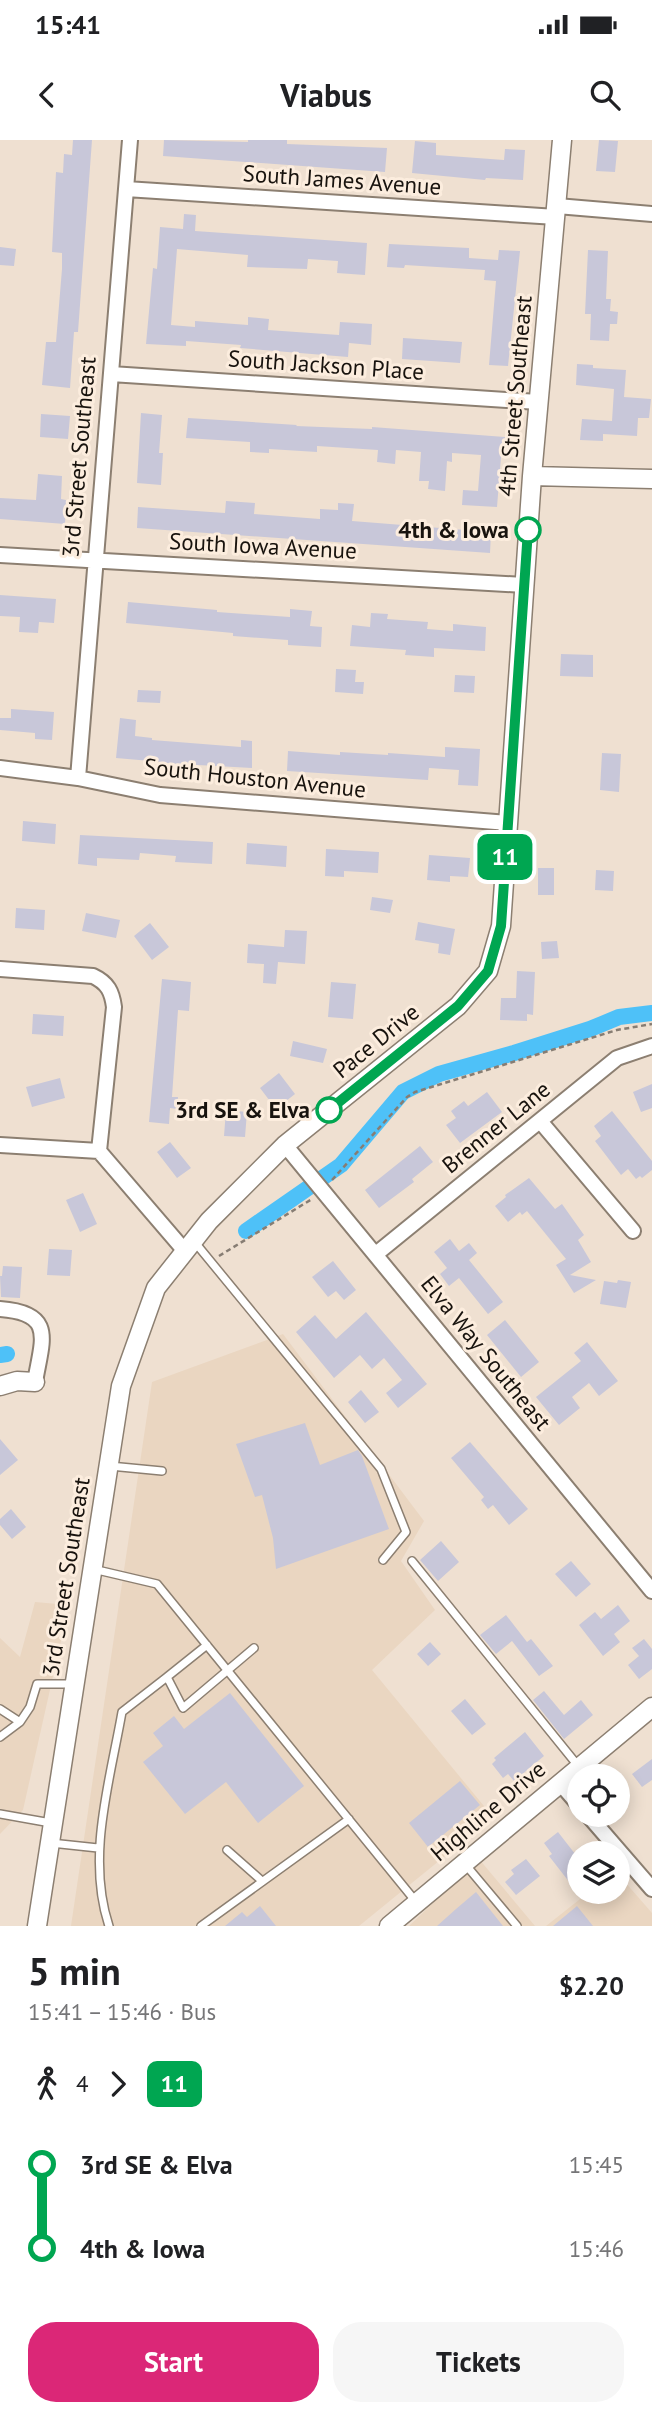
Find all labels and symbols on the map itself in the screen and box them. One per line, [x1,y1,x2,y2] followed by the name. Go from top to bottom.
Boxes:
[242,158,442,201] street label: South James Avenue
[491,294,538,498] street label: 4th Street Southeast
[227,343,425,386] street label: South Jackson Place
[55,355,102,559] street label: 3rd Street Southeast
[398,515,509,544] place label: 4th & Iowa
[515,517,541,543] marker: 4th & Iowa
[169,526,358,565] street label: South Iowa Avenue
[143,751,367,804] street label: South Houston Avenue
[474,834,536,880] line badge: 11
[327,997,425,1084] street label: Pace Drive
[436,1074,556,1179] street label: Brenner Lane
[175,1095,310,1124] place label: 3rd SE & Elva
[316,1097,342,1123] marker: 3rd SE & Elva
[415,1269,558,1436] street label: Elva Way Southeast
[35,1475,96,1679] street label: 3rd Street Southeast
[424,1754,551,1867] street label: Highline Drive

